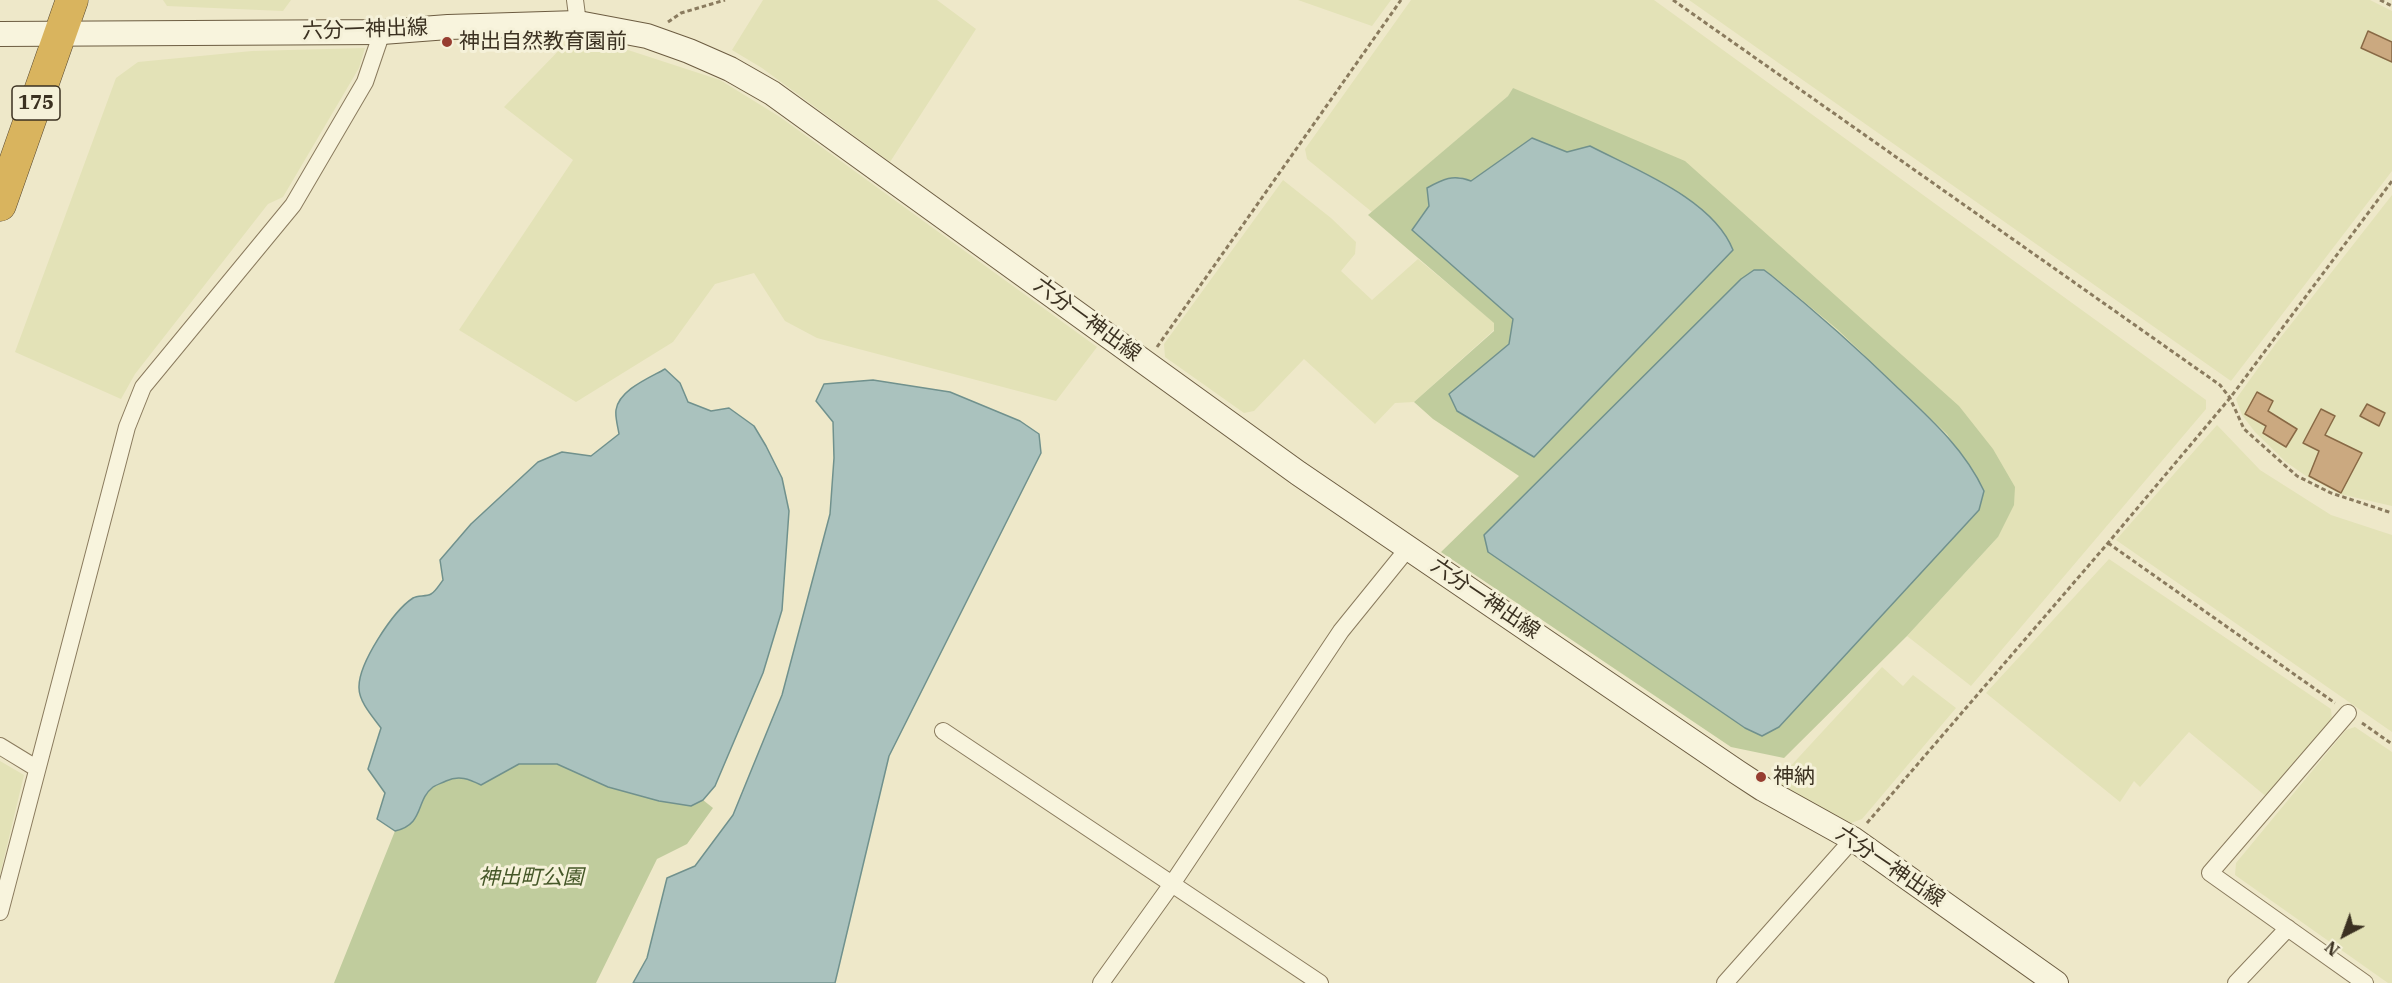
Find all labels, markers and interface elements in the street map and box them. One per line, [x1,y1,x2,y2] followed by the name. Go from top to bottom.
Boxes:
[302,15,428,45] street label: 六分一神出線
[459,29,627,55] place label: 神出自然教育園前
[440,35,454,49] marker: 神出自然教育園前
[12,86,60,120] road number: 175
[1029,273,1145,367] street label: 六分一神出線
[1426,553,1544,645] street label: 六分一神出線
[1773,764,1815,790] place label: 神納
[1754,770,1768,784] marker: 神納
[1831,821,1949,913] street label: 六分一神出線
[479,865,583,891] park label: 神出町公園
[2314,905,2374,965] north arrow
[2321,937,2344,960] text: N

